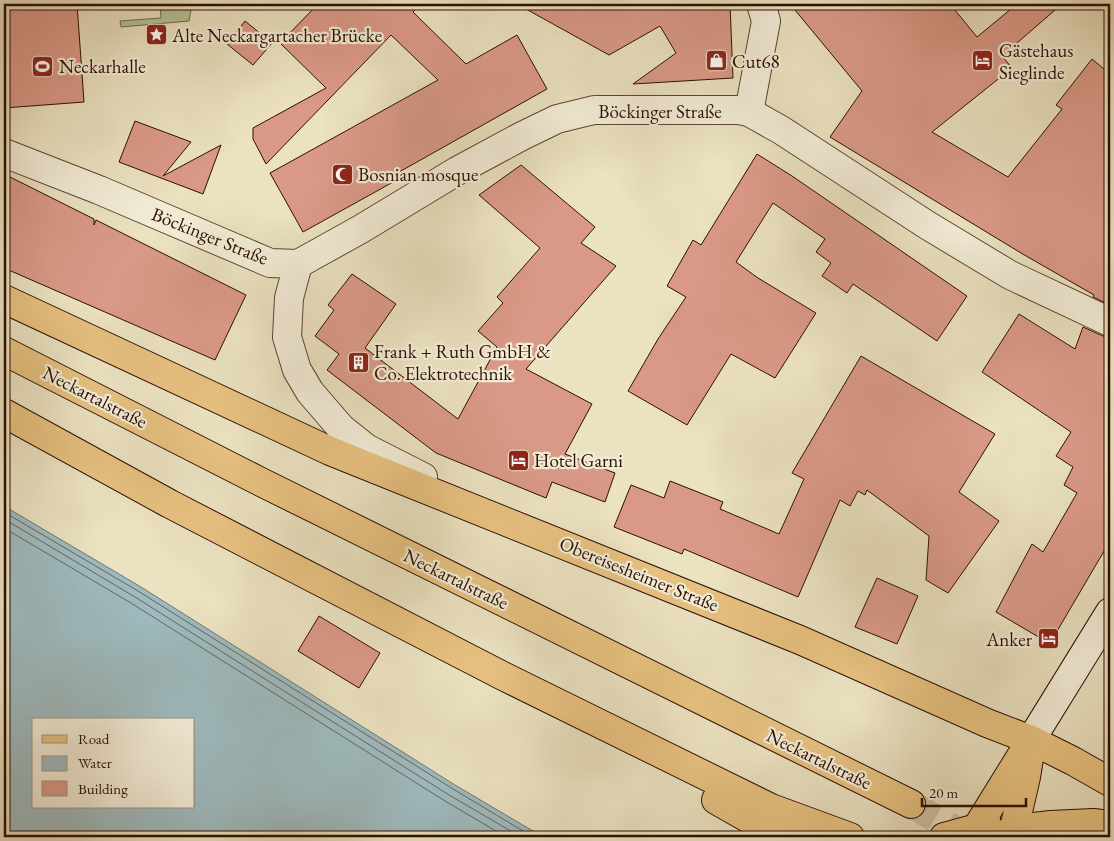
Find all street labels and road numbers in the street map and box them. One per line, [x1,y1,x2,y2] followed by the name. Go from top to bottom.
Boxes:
[598,99,722,124] street label: Böckinger Straße
[148,201,272,271] street label: Böckinger Straße
[39,360,151,434] street label: Neckartalstraße
[556,531,722,617] street label: Obereisesheimer Straße
[399,543,513,615] street label: Neckartalstraße
[762,723,876,795] street label: Neckartalstraße

